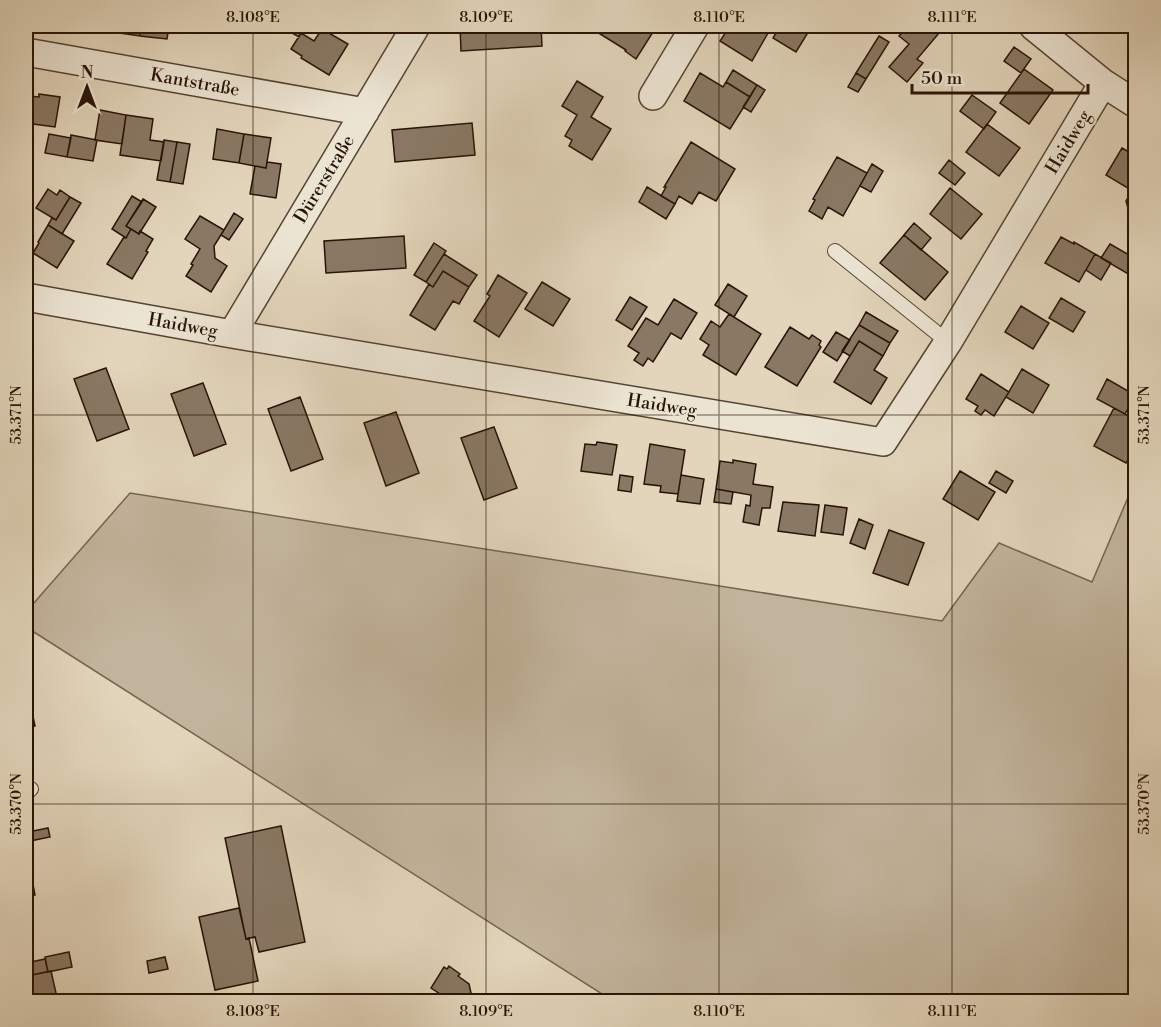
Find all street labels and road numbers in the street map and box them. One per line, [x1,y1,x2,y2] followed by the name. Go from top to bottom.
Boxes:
[148,63,241,102] street label: Kantstraße
[1040,106,1097,178] street label: Haidweg
[289,131,360,228] street label: Dürerstraße
[146,308,220,343] street label: Haidweg
[625,389,699,422] street label: Haidweg

